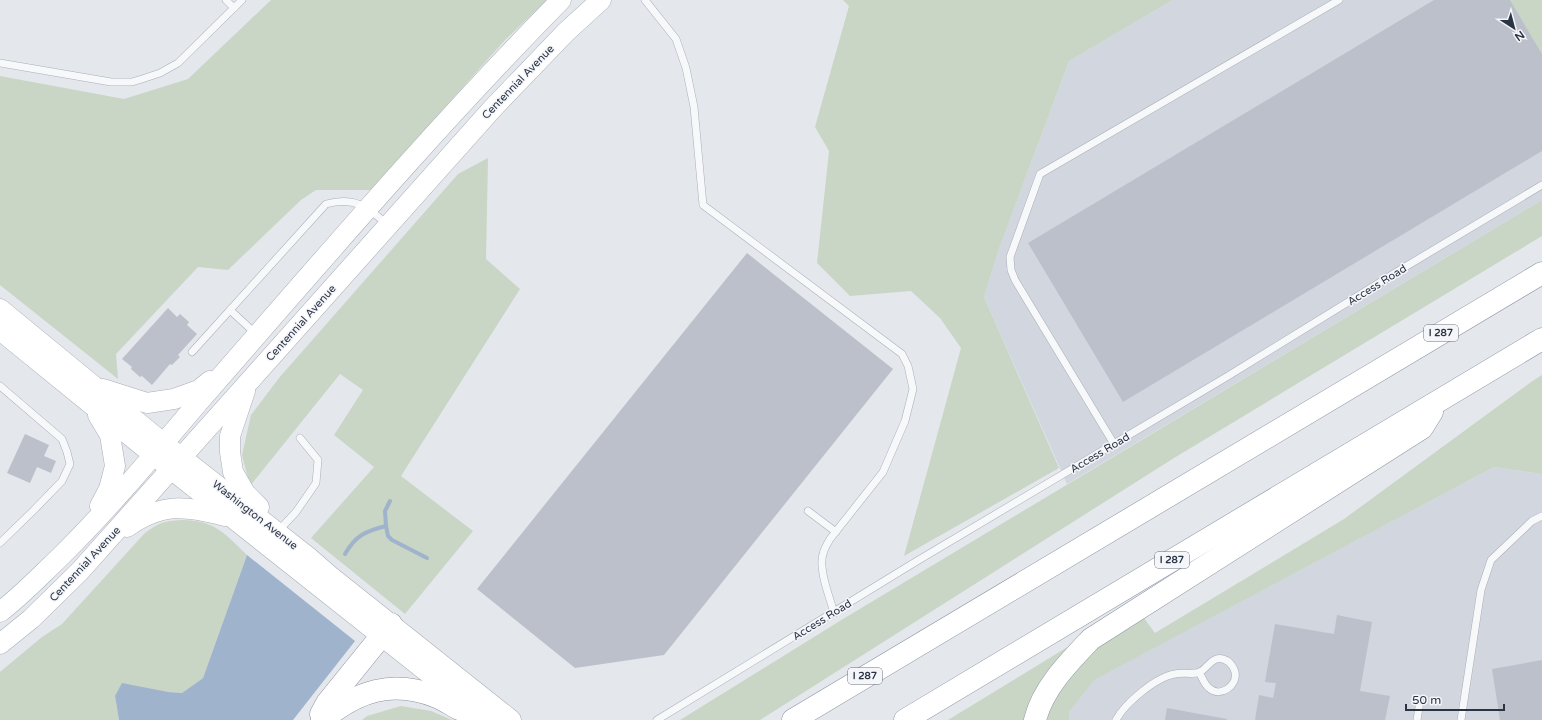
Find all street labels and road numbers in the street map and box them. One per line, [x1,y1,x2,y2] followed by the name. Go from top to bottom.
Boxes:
[479,42,557,122] street label: Centennial Avenue
[1345,262,1409,308] street label: Access Road
[263,282,339,364] street label: Centennial Avenue
[1424,325,1458,341] road number: I 287
[1068,430,1132,476] street label: Access Road
[210,478,300,552] street label: Washington Avenue
[47,524,123,604] street label: Centennial Avenue
[1155,552,1189,568] road number: I 287
[790,597,854,643] street label: Access Road
[848,668,882,684] road number: I 287

